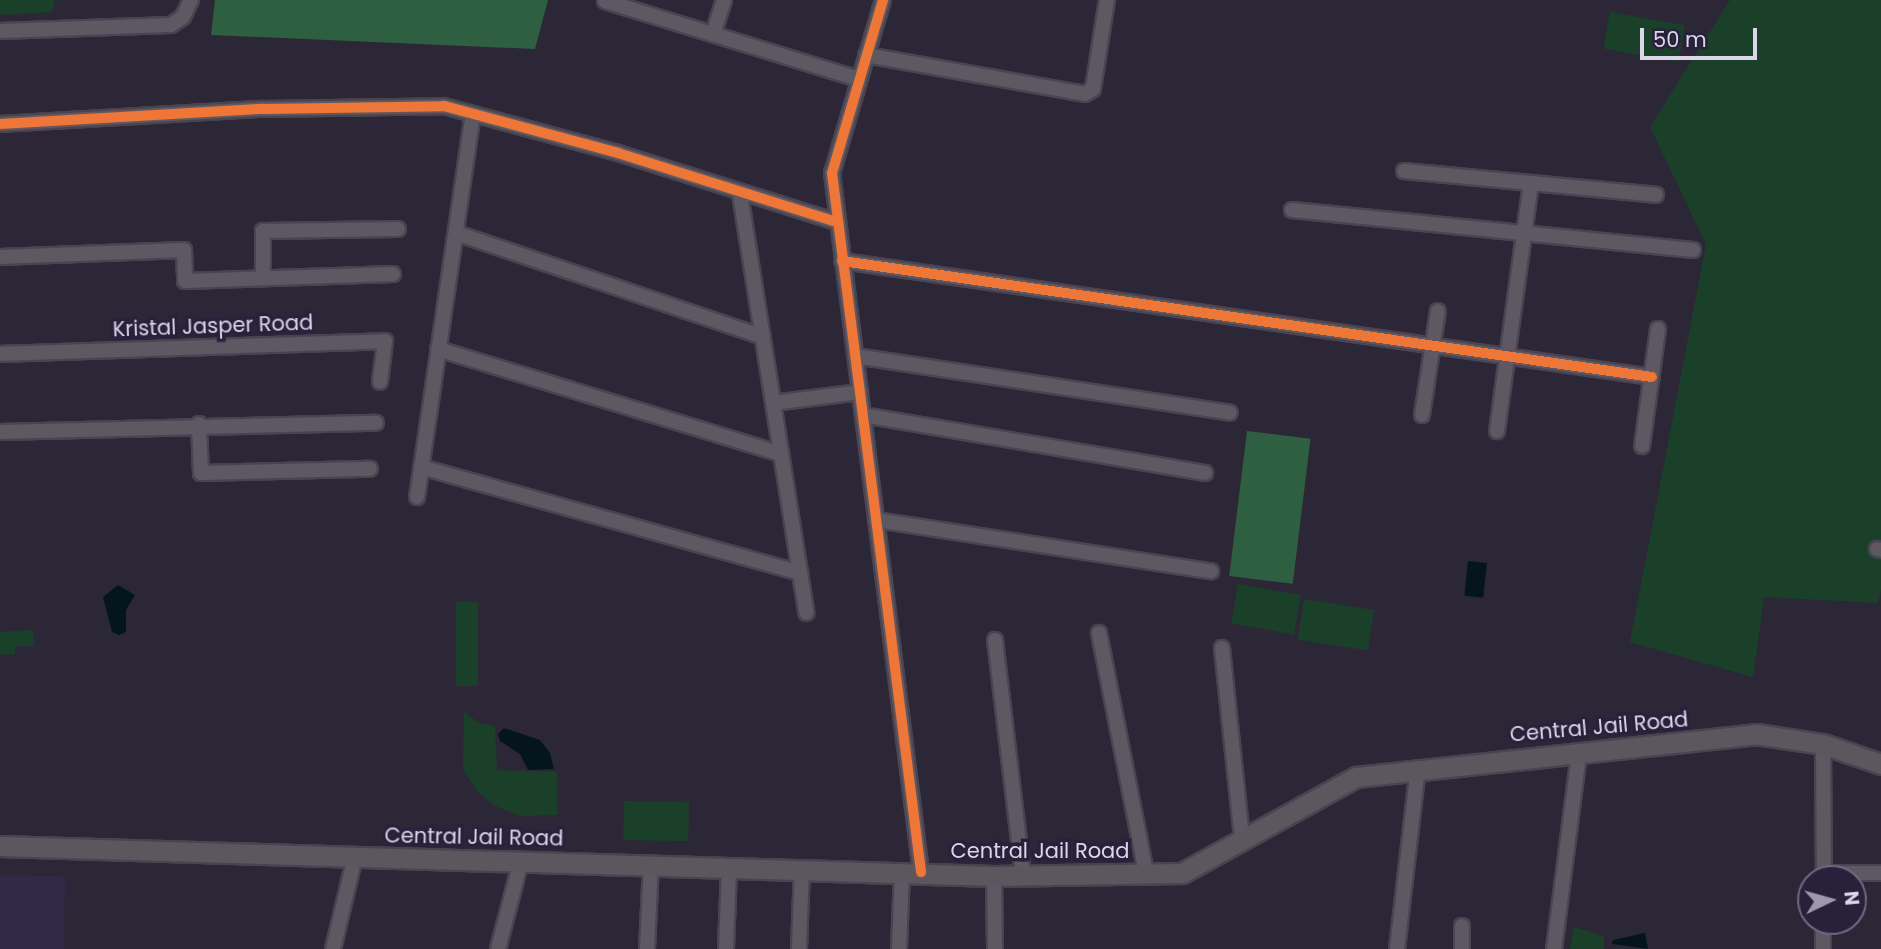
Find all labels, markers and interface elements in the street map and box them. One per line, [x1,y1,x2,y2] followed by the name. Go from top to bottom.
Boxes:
[1643,14,1760,58] scale bar
[1653,25,1707,54] text: 50 m
[112,310,314,342] street label: Kristal Jasper Road
[1509,707,1689,747] street label: Central Jail Road
[384,823,564,851] street label: Central Jail Road
[951,838,1129,864] street label: Central Jail Road
[1797,865,1867,935] north arrow
[1837,890,1865,907] text: N

